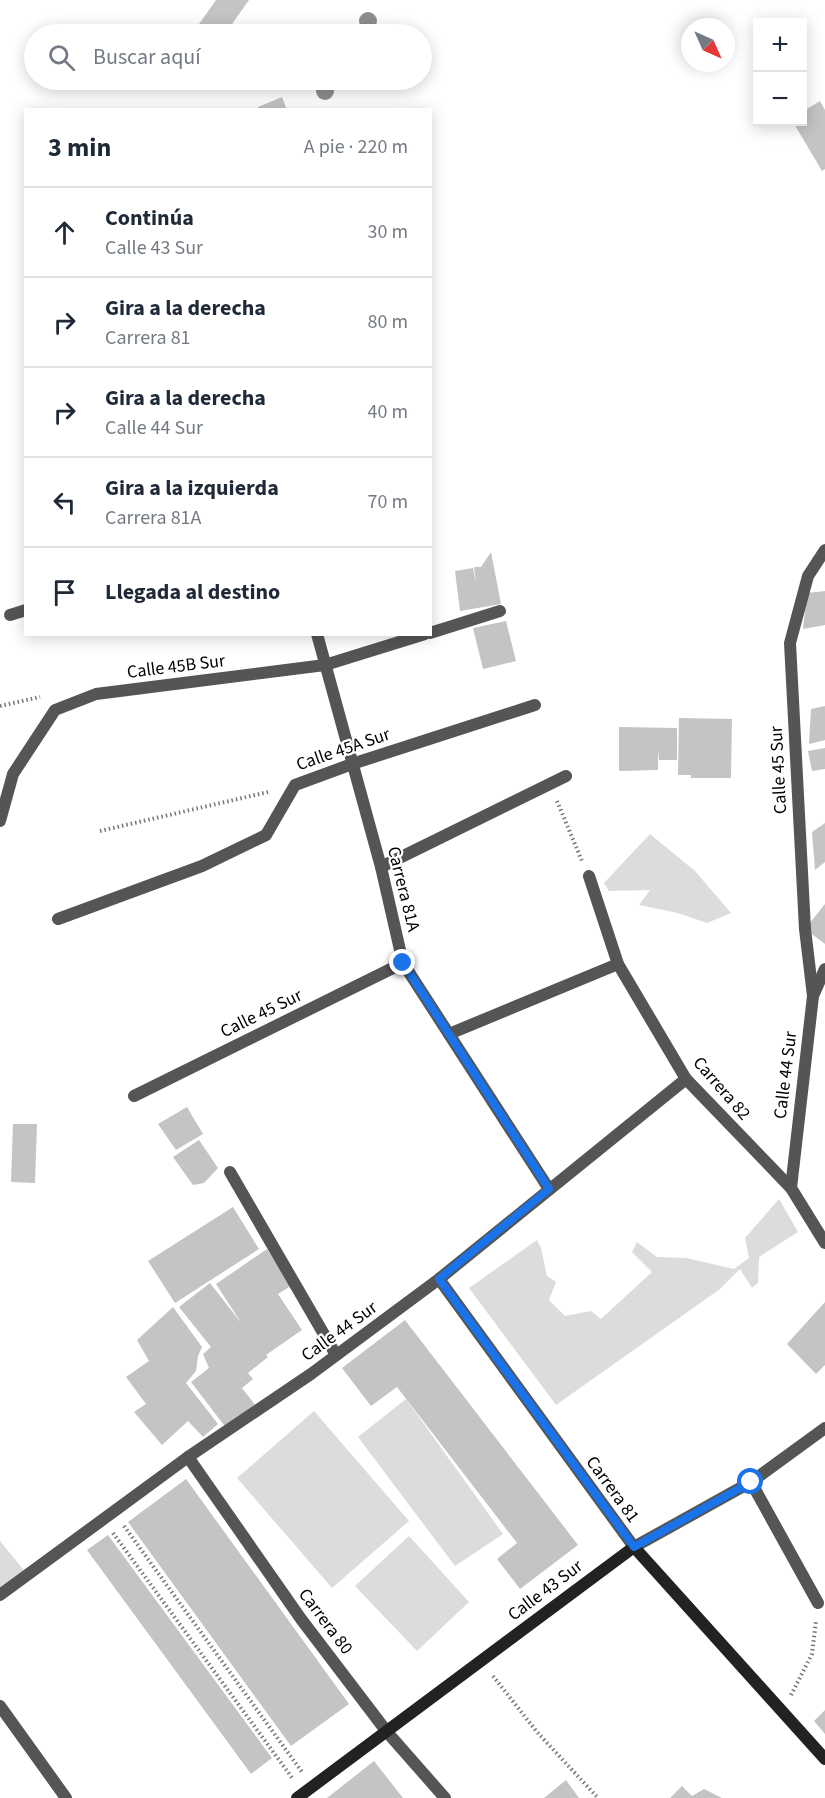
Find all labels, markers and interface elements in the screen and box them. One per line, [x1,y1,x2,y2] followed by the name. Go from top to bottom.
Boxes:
[681,18,735,72] north arrow
[753,18,807,126] map controls
[753,18,807,72] button: +
[24,24,432,90] search box
[45,41,78,74] icon: search
[93,41,201,73] text: Buscar aquí
[753,72,807,126] button: −
[48,129,111,166] text: 3 min
[304,133,408,161] text: A pie · 220 m
[105,202,194,234] text: Continúa
[48,216,81,249] icon: ahead
[368,218,408,246] text: 30 m
[105,234,203,262] text: Calle 43 Sur
[105,292,266,324] text: Gira a la derecha
[48,306,81,339] icon: right
[368,308,408,336] text: 80 m
[105,324,191,352] text: Carrera 81
[105,382,266,414] text: Gira a la derecha
[48,396,81,429] icon: right
[368,398,408,426] text: 40 m
[105,414,203,442] text: Calle 44 Sur
[105,472,279,504] text: Gira a la izquierda
[48,486,81,519] icon: left
[368,488,408,516] text: 70 m
[105,504,201,532] text: Carrera 81A
[48,576,81,609] icon: arrive
[105,576,280,608] text: Llegada al destino
[126,648,227,685] street label: Calle 45B Sur
[293,721,394,777] street label: Calle 45A Sur
[764,725,793,815] street label: Calle 45 Sur
[381,844,426,934] street label: Carrera 81A
[389,949,415,975] route end
[216,983,307,1044] street label: Calle 45 Sur
[768,1029,803,1120] street label: Calle 44 Sur
[687,1051,756,1126] street label: Carrera 82
[296,1295,383,1367] street label: Calle 44 Sur
[580,1451,645,1528] street label: Carrera 81
[737,1468,763,1494] route start
[503,1553,589,1627] street label: Calle 43 Sur
[292,1583,359,1660] street label: Carrera 80

